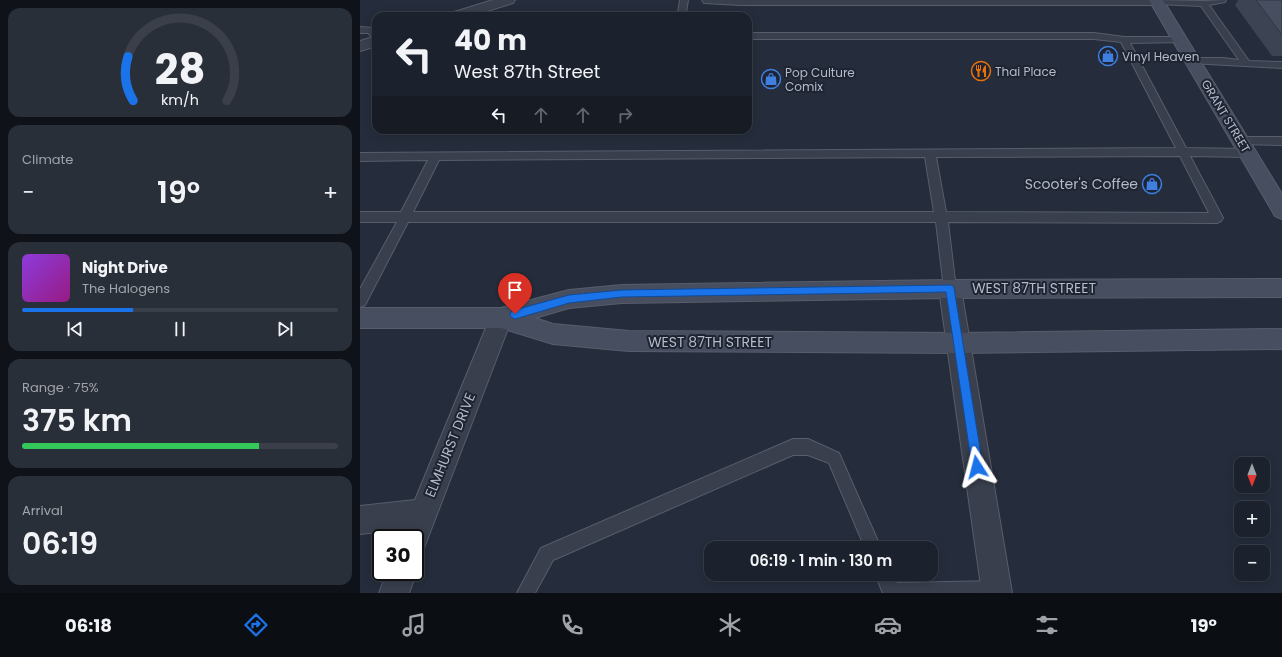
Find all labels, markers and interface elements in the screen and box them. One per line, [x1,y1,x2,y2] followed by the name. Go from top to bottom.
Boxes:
[454,21,527,60] text: 40 m
[388,28,440,80] icon: left
[155,39,205,98] text: 28
[1097,45,1119,67] shop icon: Vinyl Heaven
[1122,48,1199,65] place label: Vinyl Heaven
[454,59,600,84] text: West 87th Street
[970,60,992,82] restaurant icon: Thai Place
[995,63,1056,80] place label: Thai Place
[785,64,855,95] place label: Pop Culture Comix
[760,68,782,90] shop icon: Pop Culture Comix
[1197,76,1255,156] street label: GRANT STREET
[161,89,199,109] text: km/h
[488,104,510,126] icon: left
[530,104,552,126] icon: ahead
[572,104,594,126] icon: ahead
[614,104,636,126] icon: right
[22,150,73,169] text: Climate
[157,171,200,214] text: 19°
[1141,173,1163,195] shop icon: Scooter's Coffee
[1025,174,1138,194] place label: Scooter's Coffee
[22,177,34,208] text: −
[323,177,338,208] text: +
[82,257,168,278] text: Night Drive
[498,273,532,314] pin
[972,278,1096,298] street label: WEST 87TH STREET
[82,279,170,298] text: The Halogens
[504,279,526,301] icon: arrive
[64,318,86,340] icon: previous
[169,318,191,340] icon: pause
[274,318,296,340] icon: next
[648,332,772,352] street label: WEST 87TH STREET
[22,378,99,397] text: Range · 75%
[420,390,480,500] street label: ELMHURST DRIVE
[22,399,132,442] text: 375 km
[956,446,998,488] position arrow
[1234,457,1270,493] north arrow
[1234,457,1270,581] map controls
[22,501,63,520] text: Arrival
[1234,501,1270,537] button: +
[22,522,98,565] text: 06:19
[372,529,424,581] speed limit sign: 30
[1234,545,1270,581] button: −
[750,550,892,571] text: 06:19 · 1 min · 130 m
[242,611,270,639] icon: directions
[400,611,428,639] icon: music
[558,611,586,639] icon: phone
[716,611,744,639] icon: climate
[874,611,902,639] icon: car
[1033,611,1061,639] icon: filters
[65,613,112,638] text: 06:18
[1191,613,1217,638] text: 19°

